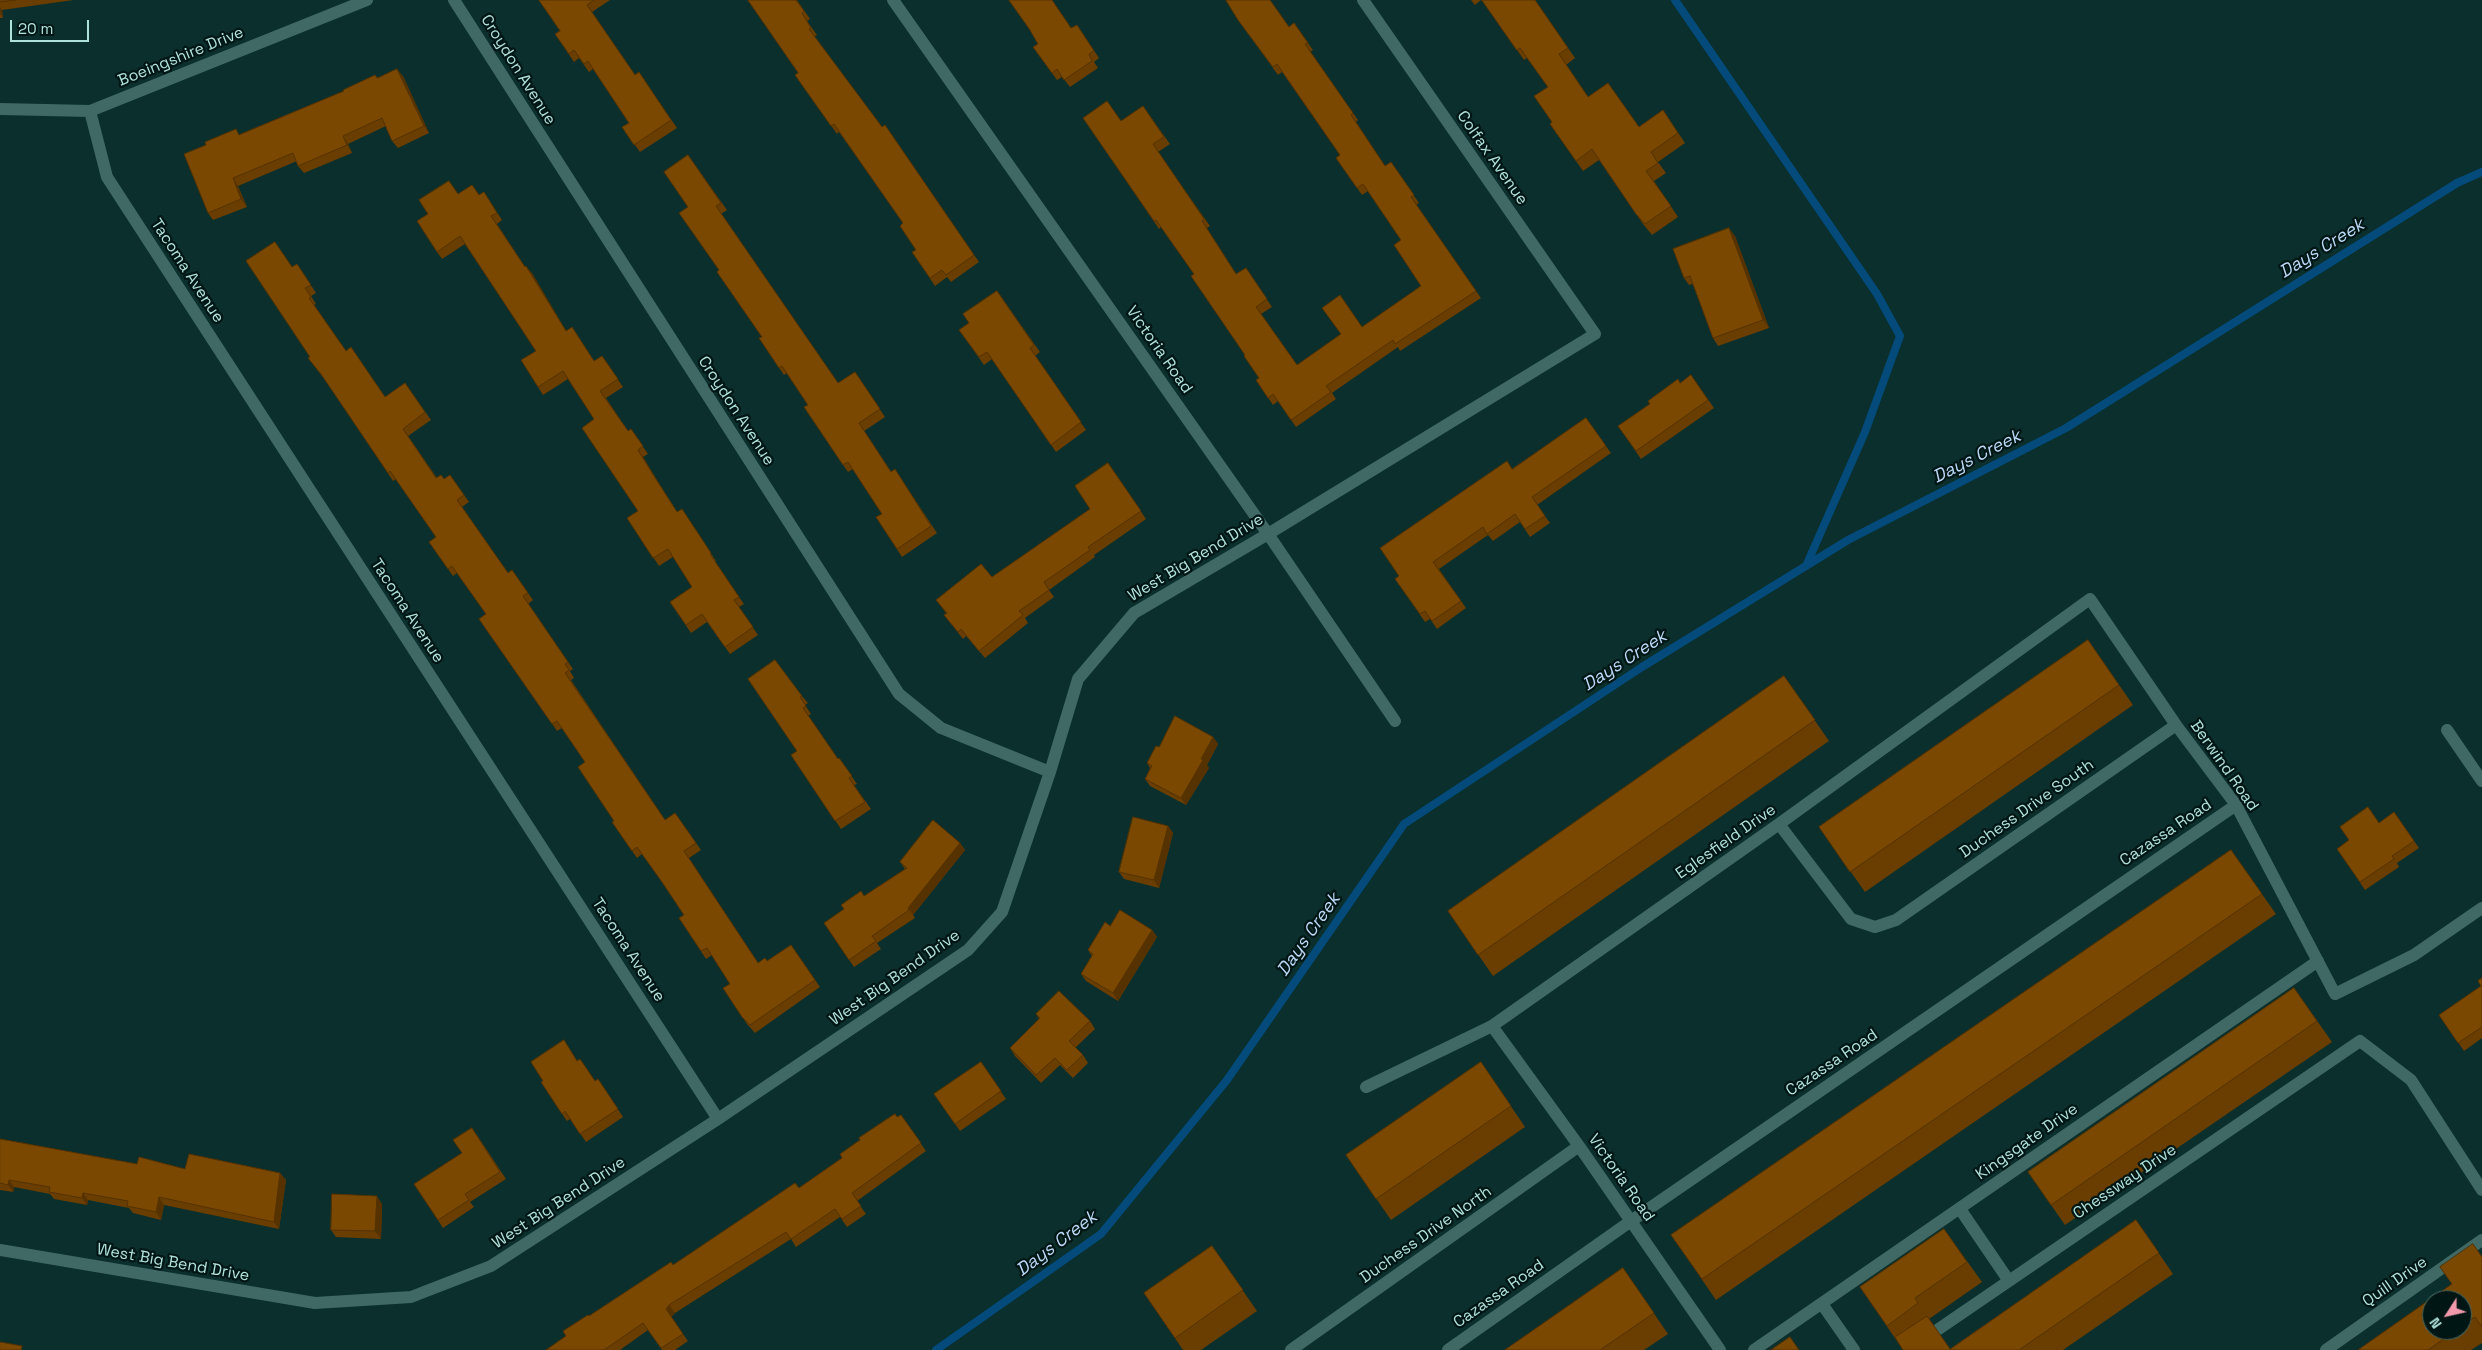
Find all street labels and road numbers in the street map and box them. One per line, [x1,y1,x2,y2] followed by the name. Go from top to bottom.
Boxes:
[476,11,560,129] street label: Croydon Avenue
[115,23,247,91] street label: Boeingshire Drive
[1453,107,1531,209] street label: Colfax Avenue
[146,215,228,327] street label: Tacoma Avenue
[1122,302,1196,398] street label: Victoria Road
[694,353,778,469] street label: Croydon Avenue
[1125,510,1267,606] street label: West Big Bend Drive
[366,555,448,667] street label: Tacoma Avenue
[2186,717,2262,815] street label: Berwind Road
[1956,755,2098,863] street label: Duchess Drive South
[2117,795,2215,871] street label: Cazassa Road
[1672,800,1780,884] street label: Eglesfield Drive
[587,894,669,1006] street label: Tacoma Avenue
[826,926,964,1030] street label: West Big Bend Drive
[1783,1025,1881,1101] street label: Cazassa Road
[1972,1100,2082,1184] street label: Kingsgate Drive
[1584,1130,1658,1226] street label: Victoria Road
[2070,1140,2180,1224] street label: Chessway Drive
[489,1153,629,1253] street label: West Big Bend Drive
[1356,1182,1496,1288] street label: Duchess Drive North
[95,1240,251,1286] street label: West Big Bend Drive
[2359,1253,2431,1311] street label: Quill Drive
[1450,1256,1548,1332] street label: Cazassa Road

